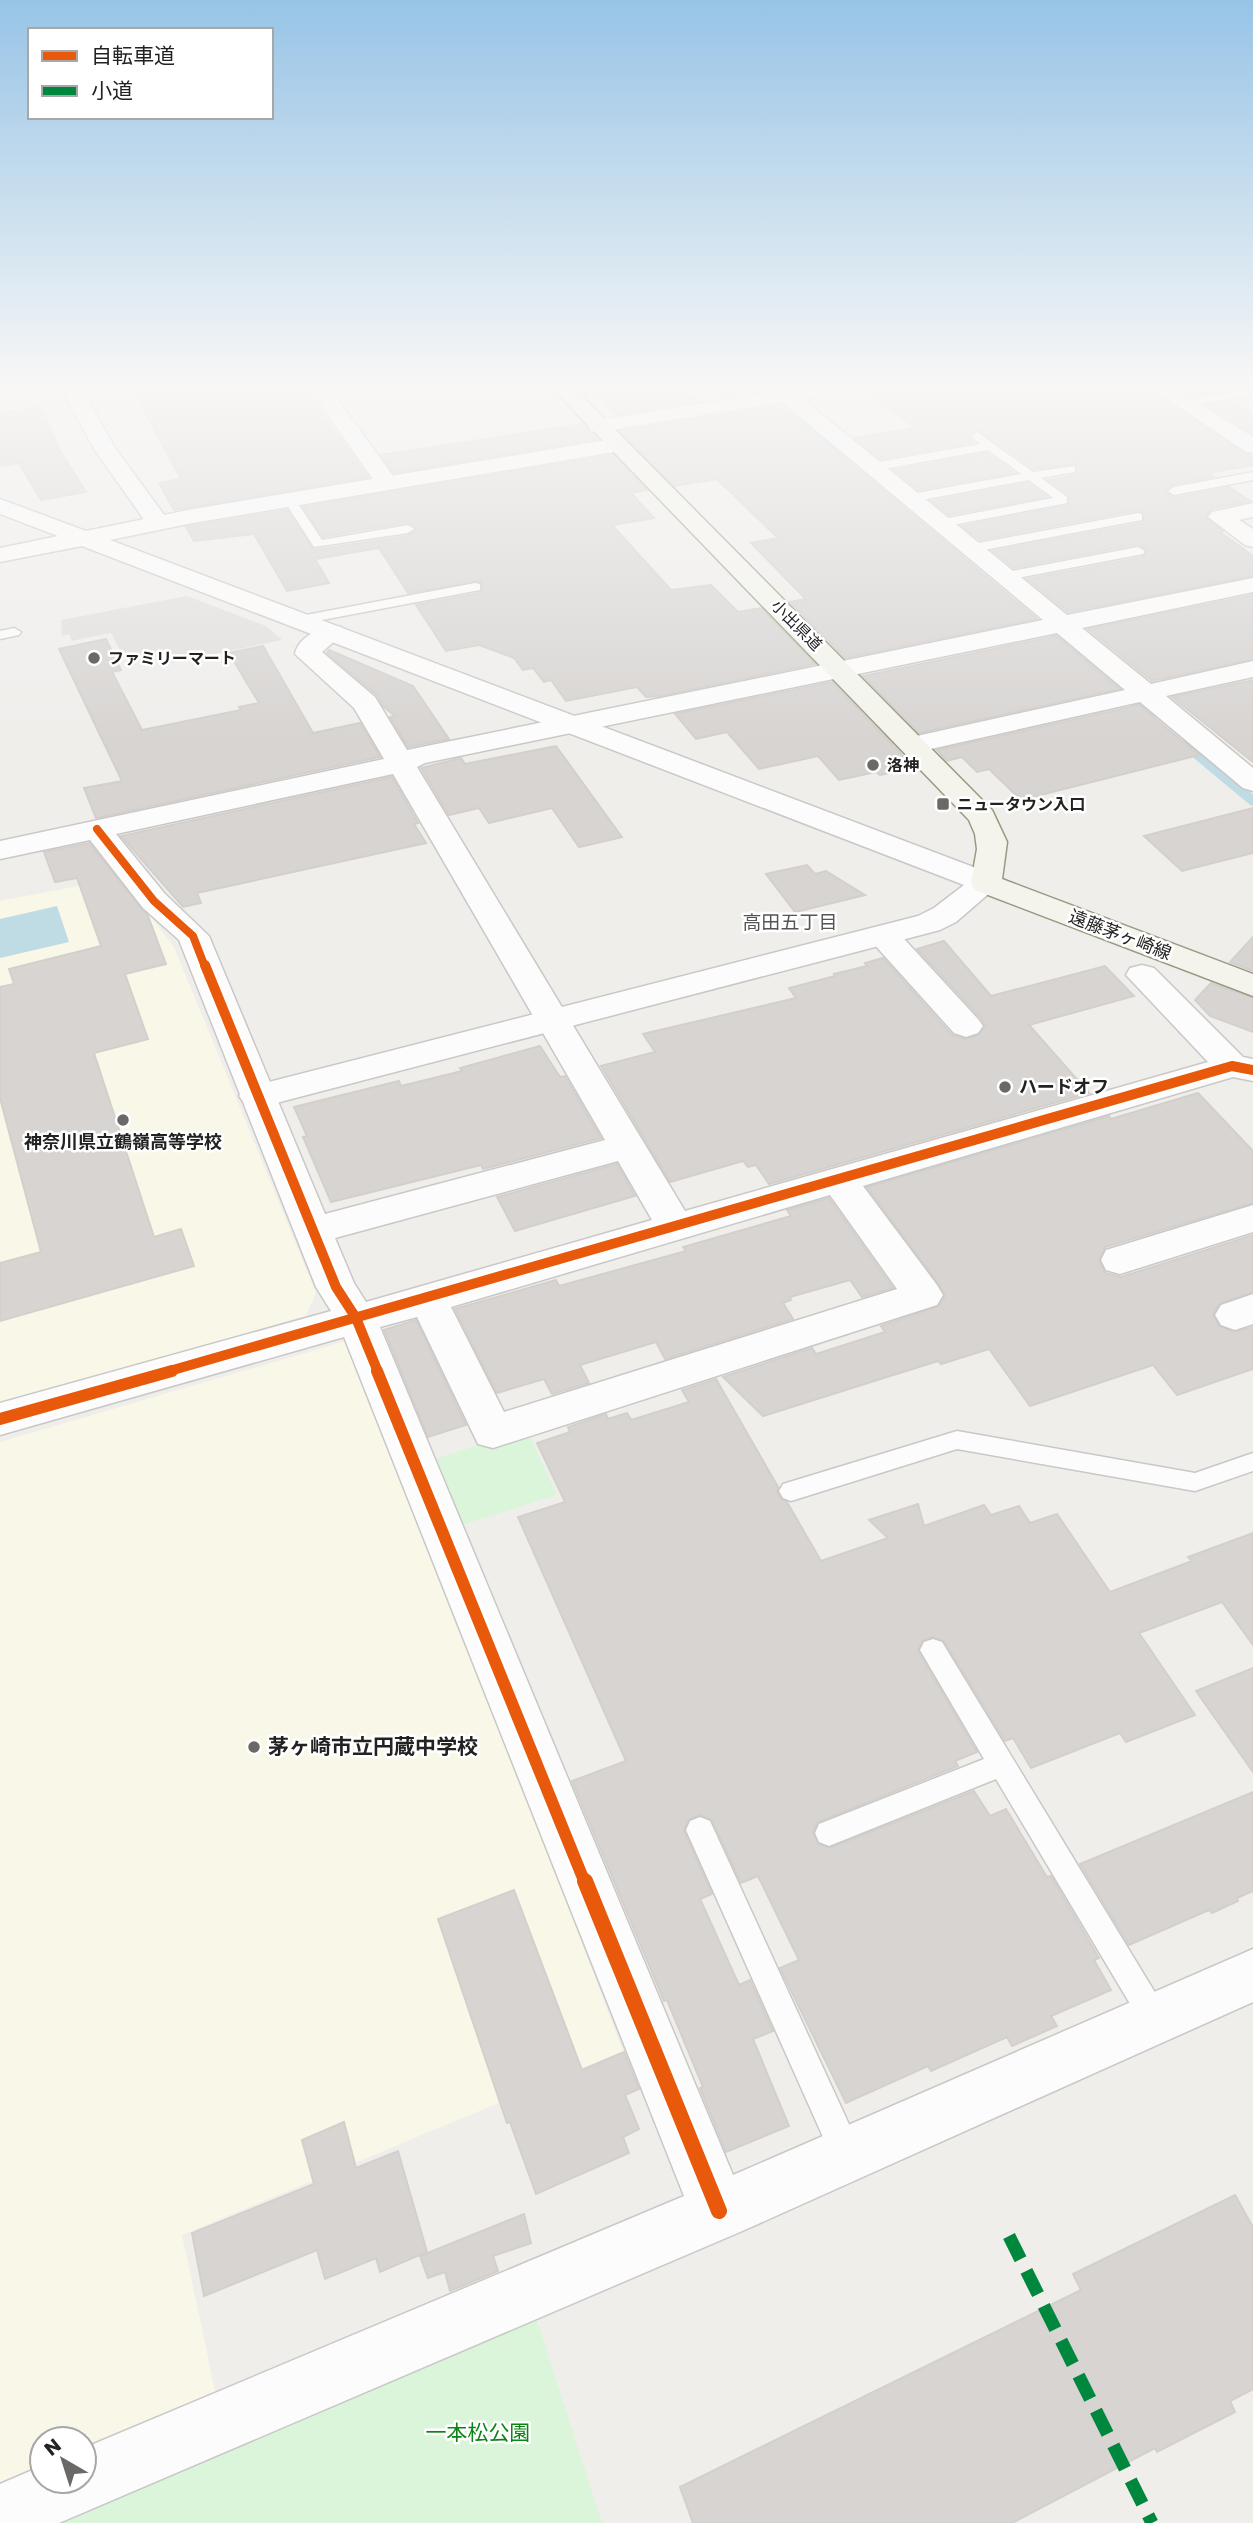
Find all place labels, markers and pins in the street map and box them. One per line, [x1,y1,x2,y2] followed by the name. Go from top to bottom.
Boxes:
[108,647,236,670] place label: ファミリーマート
[86,650,102,666] marker: ファミリーマート
[887,754,919,777] place label: 洛神
[865,757,881,773] marker: 洛神
[957,793,1085,816] place label: ニュータウン入口
[935,796,951,812] marker: ニュータウン入口
[1019,1074,1109,1099] place label: ハードオフ
[997,1079,1013,1095] marker: ハードオフ
[115,1112,131,1128] marker: 神奈川県立鶴嶺高等学校
[24,1129,222,1154] place label: 神奈川県立鶴嶺高等学校
[268,1732,478,1761] place label: 茅ヶ崎市立円蔵中学校
[246,1739,262,1755] marker: 茅ヶ崎市立円蔵中学校

